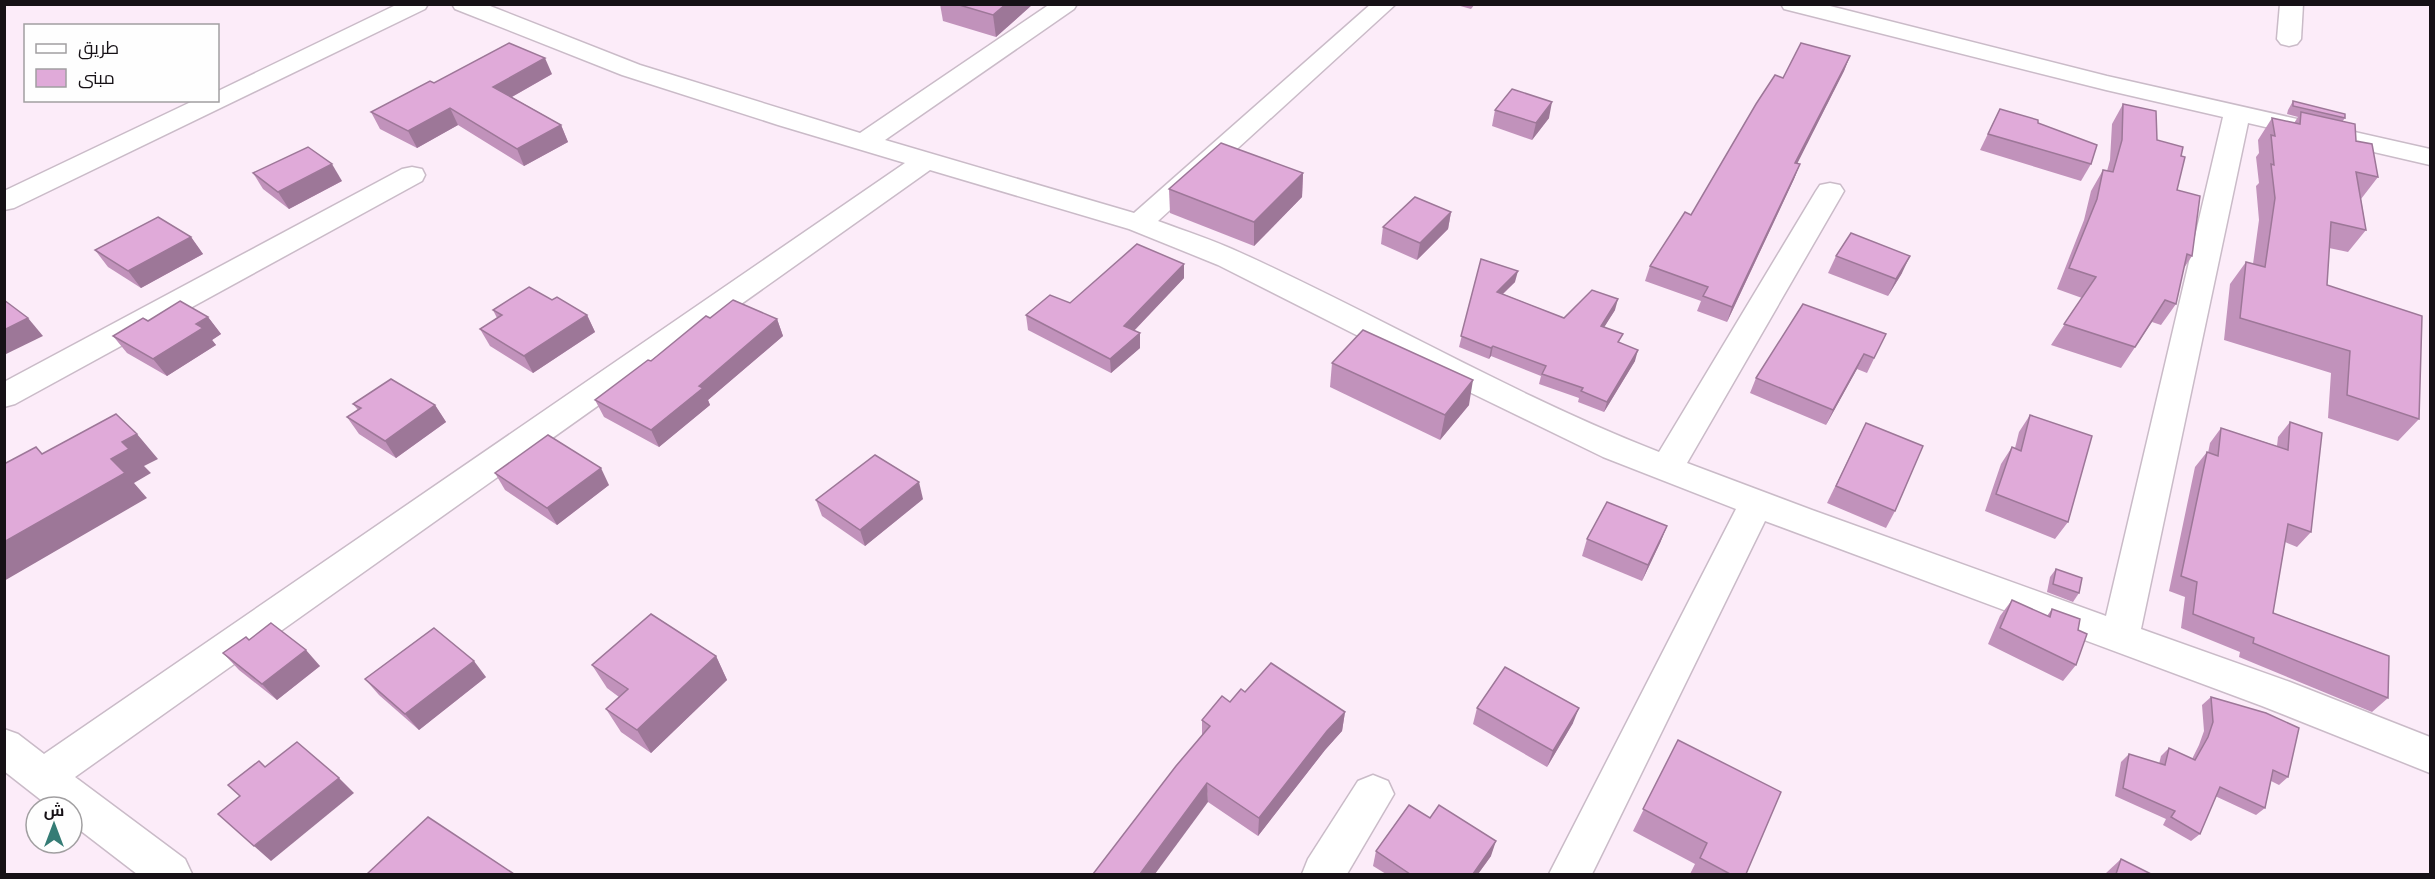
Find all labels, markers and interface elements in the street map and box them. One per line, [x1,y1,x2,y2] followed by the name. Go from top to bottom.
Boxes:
[24,24,219,102] legend
[78,37,119,60] text: طريق
[78,67,115,89] text: مبنى
[24,795,84,855] north arrow
[44,801,64,820] text: ش

